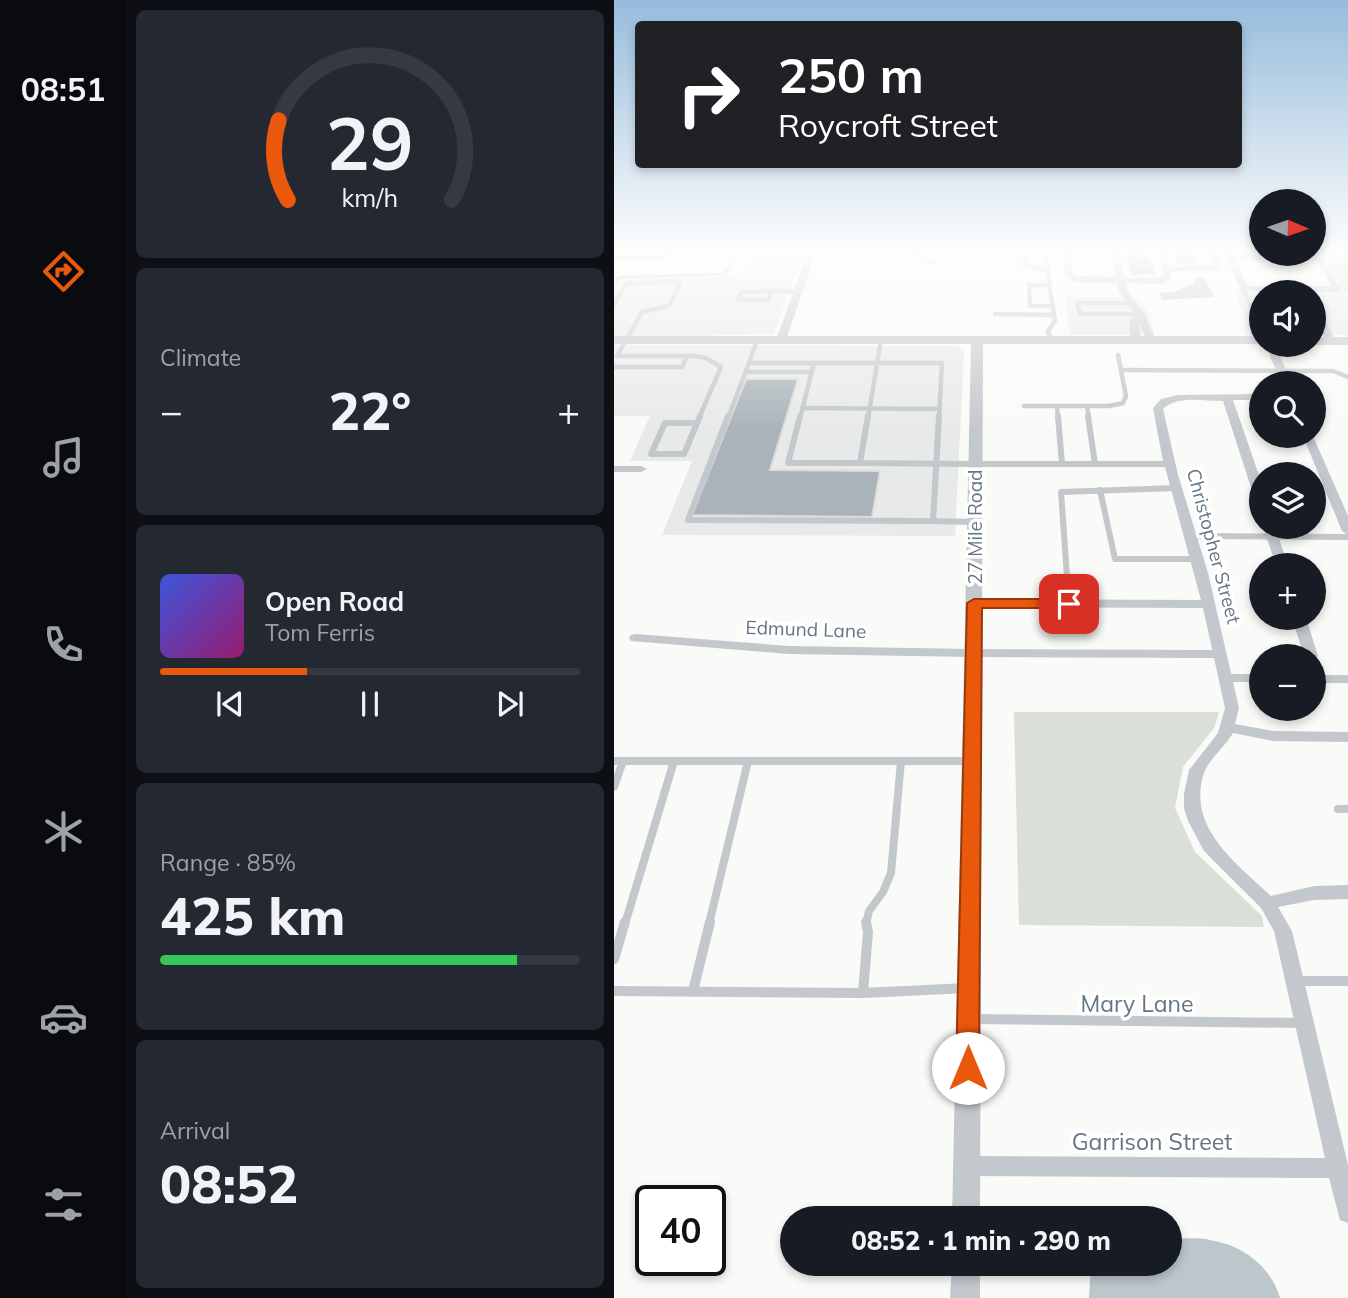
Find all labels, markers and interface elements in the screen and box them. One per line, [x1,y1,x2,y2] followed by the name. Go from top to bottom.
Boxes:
[778,44,924,105] text: 250 m
[663,49,754,140] icon: right
[21,69,105,109] text: 08:51
[326,97,414,188] text: 29
[778,105,998,145] text: Roycroft Street
[342,182,398,213] text: km/h
[1249,189,1326,266] north arrow
[1249,189,1326,721] map controls
[39,247,88,296] icon: directions
[1249,280,1326,357] button: sound
[160,343,241,372] text: Climate
[1249,371,1326,448] button: search
[329,378,411,443] text: 22°
[160,387,183,435] text: −
[557,387,580,435] text: +
[39,433,88,482] icon: music
[1249,462,1326,539] button: layers
[1182,466,1246,626] street label: Christopher Street
[963,470,987,584] street label: 27 Mile Road
[1249,553,1326,630] button: +
[1039,574,1099,634] pin
[265,585,404,618] text: Open Road
[1050,585,1088,623] icon: arrive
[745,615,867,643] street label: Edmund Lane
[265,618,375,647] text: Tom Ferris
[39,620,88,669] icon: phone
[1249,644,1326,721] button: −
[211,685,249,723] icon: previous
[351,685,389,723] icon: pause
[491,685,529,723] icon: next
[39,807,88,856] icon: climate
[160,848,296,877] text: Range · 85%
[160,883,345,948] text: 425 km
[1080,989,1194,1018] street label: Mary Lane
[39,993,88,1042] icon: car
[931,1031,1005,1105] position arrow
[160,1116,230,1145] text: Arrival
[1072,1127,1232,1156] street label: Garrison Street
[160,1151,298,1216] text: 08:52
[39,1180,88,1229] icon: filters
[635,1185,726,1276] speed limit sign: 40
[851,1224,1111,1257] text: 08:52 · 1 min · 290 m

